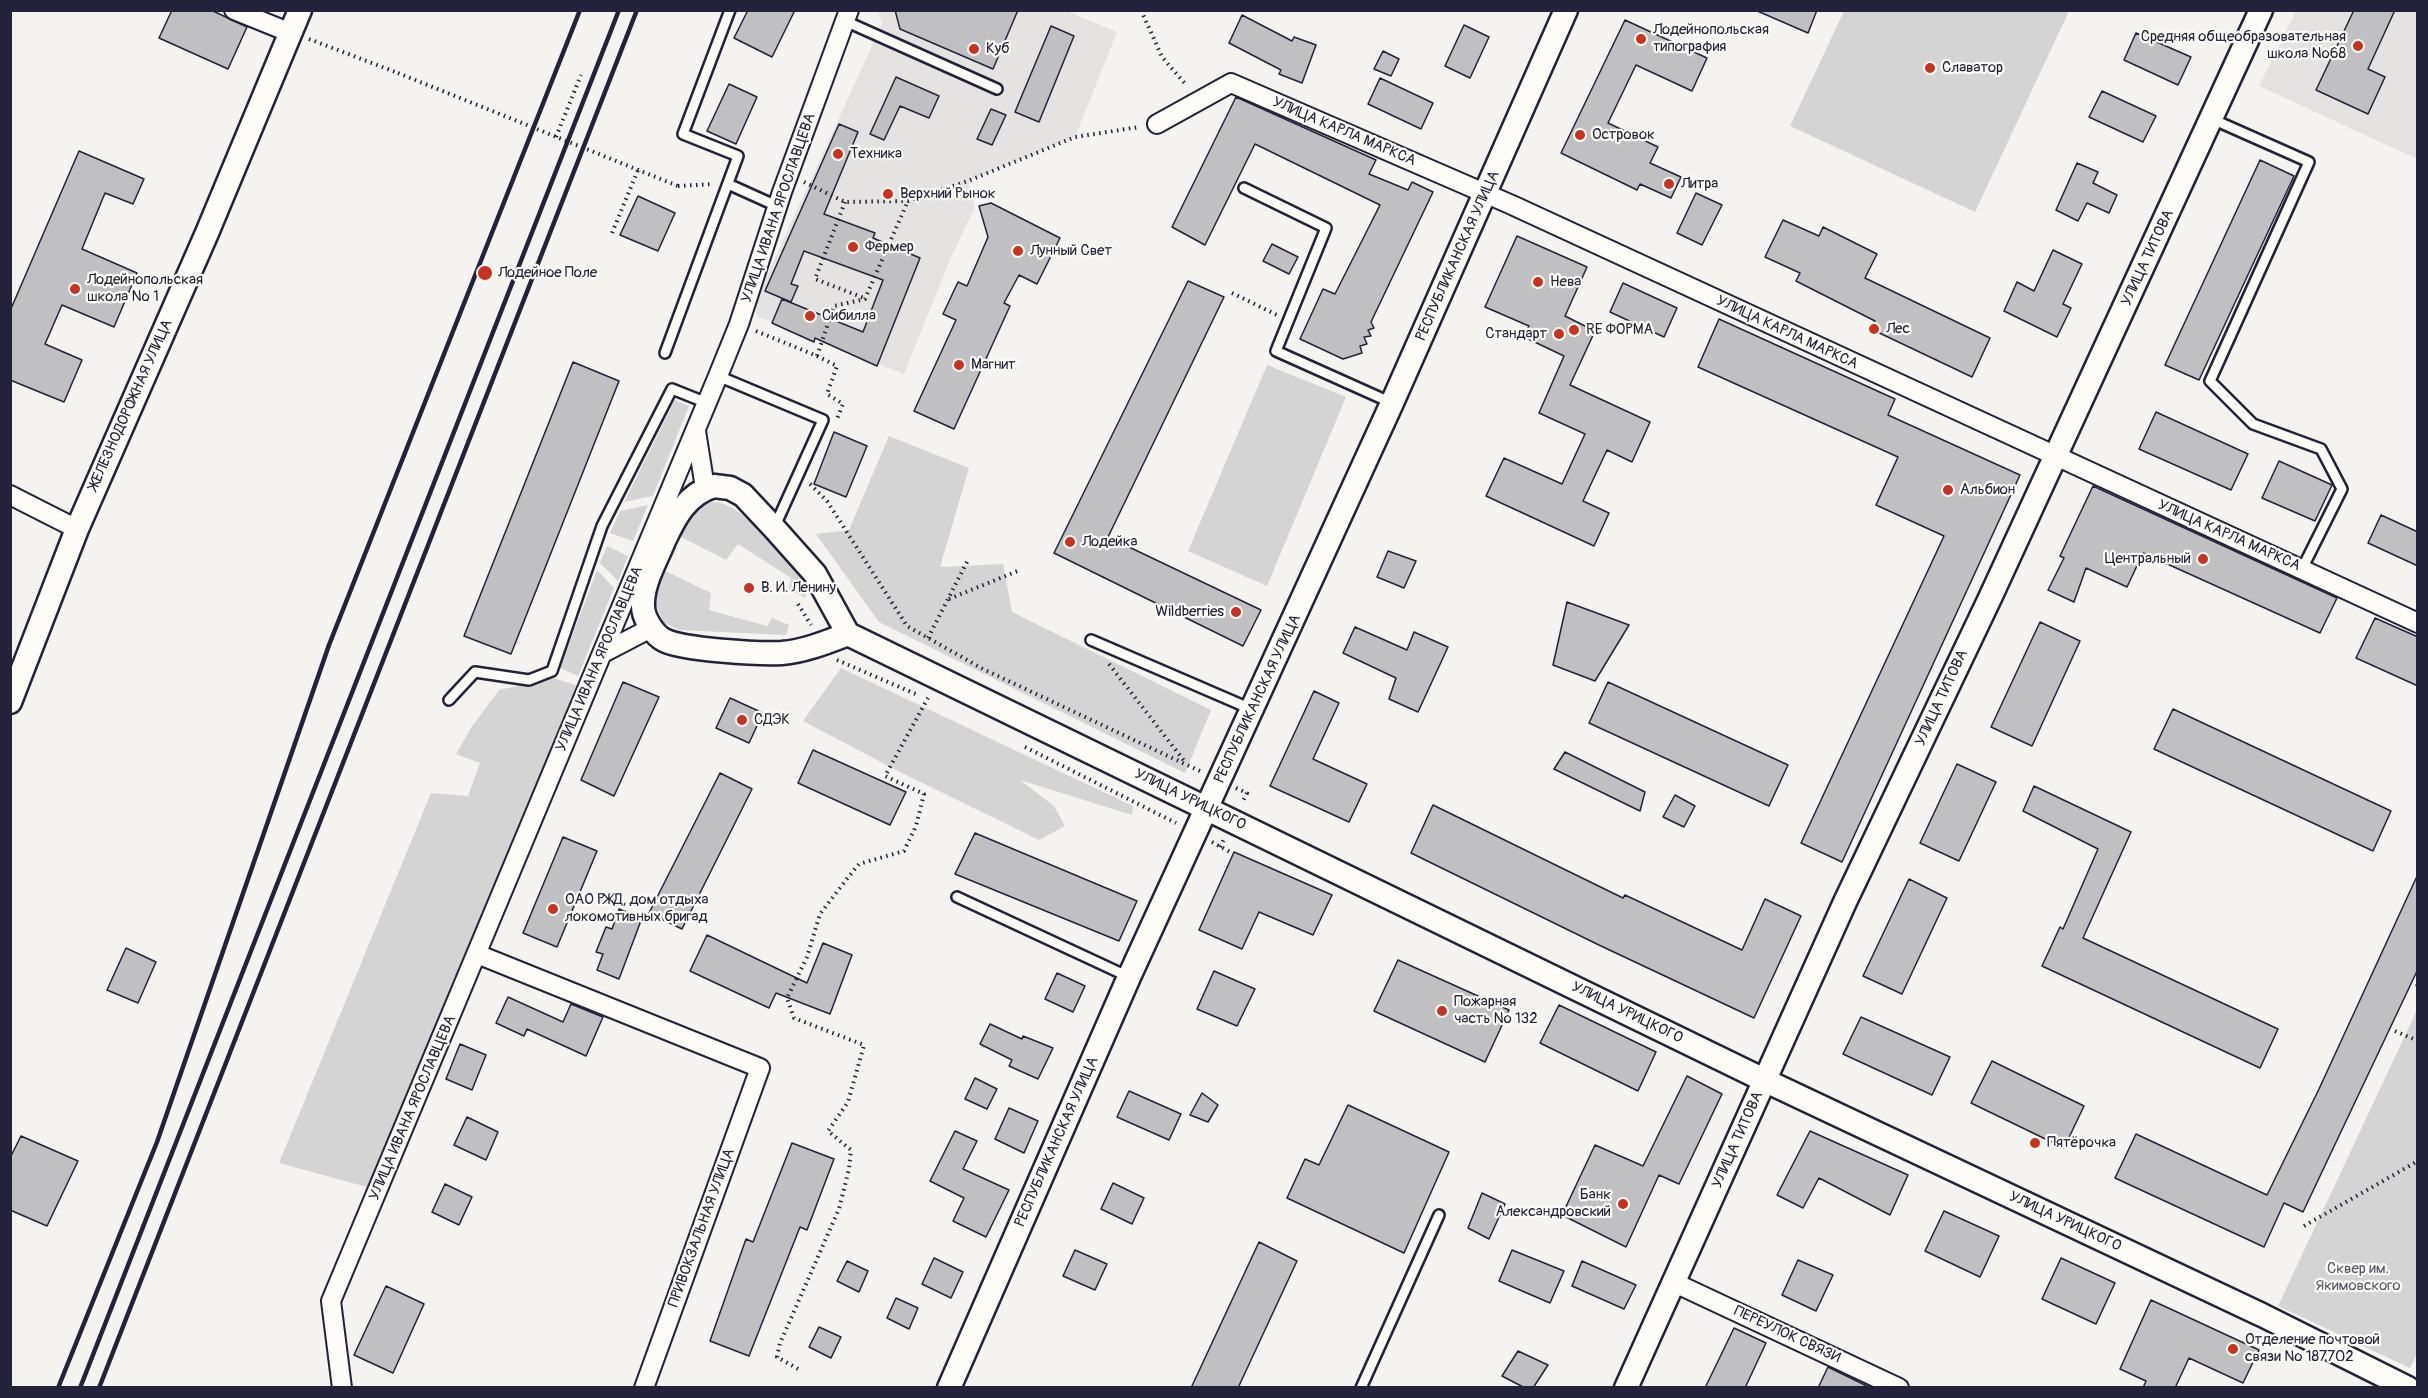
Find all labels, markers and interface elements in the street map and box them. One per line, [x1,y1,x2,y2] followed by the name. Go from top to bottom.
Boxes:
[1653,21,1769,56] place label: Лодейнопольская типография
[2141,28,2346,63] place label: Средняя общеобразовательная школа №68
[1634,32,1648,46] marker: Лодейнопольская типография
[2351,39,2365,53] marker: Средняя общеобразовательная школа №68
[986,40,1010,58] place label: Куб
[967,42,981,56] marker: Куб
[1942,59,2003,77] place label: Славатор
[1923,61,1937,75] marker: Славатор
[1270,94,1418,170] street label: УЛИЦА КАРЛА МАРКСА
[738,111,820,305] street label: УЛИЦА ИВАНА ЯРОСЛАВЦЕВА
[1592,126,1655,144] place label: Островок
[1573,128,1587,142] marker: Островок
[850,145,902,163] place label: Техника
[831,147,845,161] marker: Техника
[1412,168,1504,344] street label: РЕСПУБЛИКАНСКАЯ УЛИЦА
[1681,175,1718,193] place label: Литра
[1662,177,1676,191] marker: Литра
[900,185,995,203] place label: Верхний Рынок
[881,187,895,201] marker: Верхний Рынок
[2118,207,2178,309] street label: УЛИЦА ТИТОВА
[865,238,914,256] place label: Фермер
[846,240,860,254] marker: Фермер
[1030,242,1112,260] place label: Лунный Свет
[1011,244,1025,258] marker: Лунный Свет
[476,264,494,282] marker: Лодейное Поле
[498,264,597,282] place label: Лодейное Поле
[87,271,203,306] place label: Лодейнопольская школа № 1
[1550,273,1581,291] place label: Нева
[1531,275,1545,289] marker: Нева
[68,282,82,296] marker: Лодейнопольская школа № 1
[1713,292,1861,374] street label: УЛИЦА КАРЛА МАРКСА
[822,307,876,325] place label: Сибилла
[803,309,817,323] marker: Сибилла
[85,317,177,493] street label: ЖЕЛЕЗНОДОРОЖНАЯ УЛИЦА
[1886,320,1910,338] place label: Лес
[1586,321,1653,339] place label: RE ФОРМА
[1867,322,1881,336] marker: Лес
[1567,323,1581,337] marker: RE ФОРМА
[1485,325,1547,343] place label: Стандарт
[1552,327,1566,341] marker: Стандарт
[971,356,1016,374] place label: Магнит
[952,358,966,372] marker: Магнит
[1960,481,2015,499] place label: Альбион
[1941,483,1955,497] marker: Альбион
[2155,496,2303,576] street label: УЛИЦА КАРЛА МАРКСА
[1082,533,1137,551] place label: Лодейка
[1063,535,1077,549] marker: Лодейка
[2105,550,2191,568] place label: Центральный
[2196,552,2210,566] marker: Центральный
[553,564,647,754] street label: УЛИЦА ИВАНА ЯРОСЛАВЦЕВА
[761,579,836,597] place label: В. И. Ленину
[742,581,756,595] marker: В. И. Ленину
[1155,603,1224,621] place label: Wildberries
[1229,605,1243,619] marker: Wildberries
[1211,612,1305,786] street label: РЕСПУБЛИКАНСКАЯ УЛИЦА
[1912,647,1972,749] street label: УЛИЦА ТИТОВА
[754,711,790,729] place label: СДЭК
[735,713,749,727] marker: СДЭК
[1131,765,1249,835] street label: УЛИЦА УРИЦКОГО
[565,891,708,926] place label: ОАО РЖД, дом отдыха локомотивных бригад
[546,902,560,916] marker: ОАО РЖД, дом отдыха локомотивных бригад
[1568,978,1686,1048] street label: УЛИЦА УРИЦКОГО
[1454,993,1538,1028] place label: Пожарная часть № 132
[1435,1004,1449,1018] marker: Пожарная часть № 132
[366,1013,460,1203] street label: УЛИЦА ИВАНА ЯРОСЛАВЦЕВА
[1011,1054,1103,1230] street label: РЕСПУБЛИКАНСКАЯ УЛИЦА
[1709,1089,1767,1191] street label: УЛИЦА ТИТОВА
[2047,1134,2116,1152] place label: Пятёрочка
[2028,1136,2042,1150] marker: Пятёрочка
[665,1146,739,1310] street label: ПРИВОКЗАЛЬНАЯ УЛИЦА
[1495,1186,1611,1221] place label: Банк Александровский
[2006,1188,2124,1256] street label: УЛИЦА УРИЦКОГО
[1616,1197,1630,1211] marker: Банк Александровский
[2315,1260,2401,1295] park label: Сквер им. Якимовского
[1731,1302,1843,1368] street label: ПЕРЕУЛОК СВЯЗИ
[2245,1331,2380,1366] place label: Отделение почтовой связи № 187702
[2226,1342,2240,1356] marker: Отделение почтовой связи № 187702

